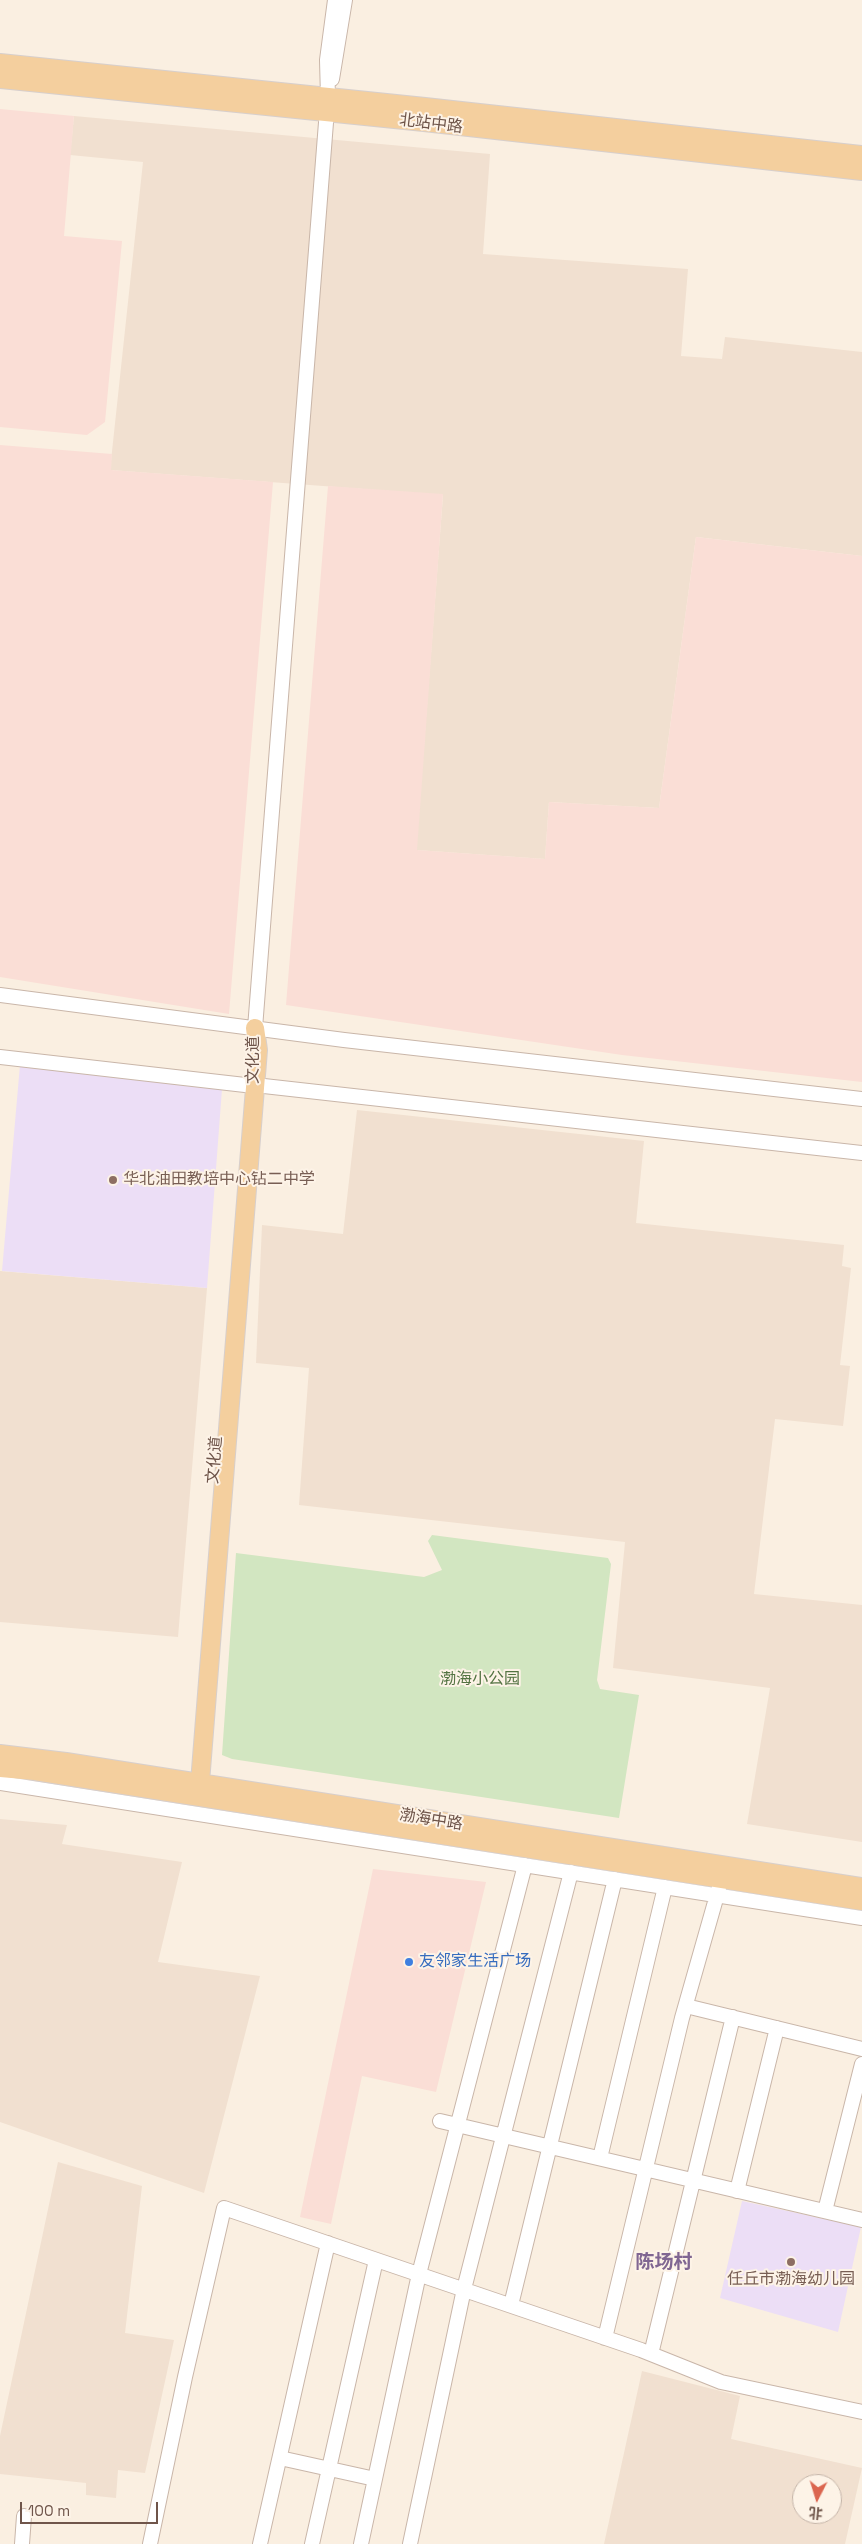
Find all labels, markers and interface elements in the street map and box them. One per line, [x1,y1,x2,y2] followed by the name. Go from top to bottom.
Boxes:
[398,111,464,137] street label: 北站中路
[244,1036,264,1084] street label: 文化道
[123,1170,315,1190] place label: 华北油田教培中心钻二中学
[107,1174,119,1186] marker: 华北油田教培中心钻二中学
[203,1435,227,1485] street label: 文化道
[440,1670,520,1690] park label: 渤海小公园
[398,1806,464,1834] street label: 渤海中路
[419,1952,531,1972] place label: 友邻家生活广场
[403,1956,415,1968] marker: 友邻家生活广场
[636,2252,692,2274] district label: 陈场村
[785,2256,797,2268] marker: 任丘市渤海幼儿园
[727,2270,855,2290] place label: 任丘市渤海幼儿园
[792,2474,842,2524] north arrow
[22,2492,160,2524] scale bar
[28,2501,70,2520] text: 100 m
[808,2503,824,2523] text: 北

